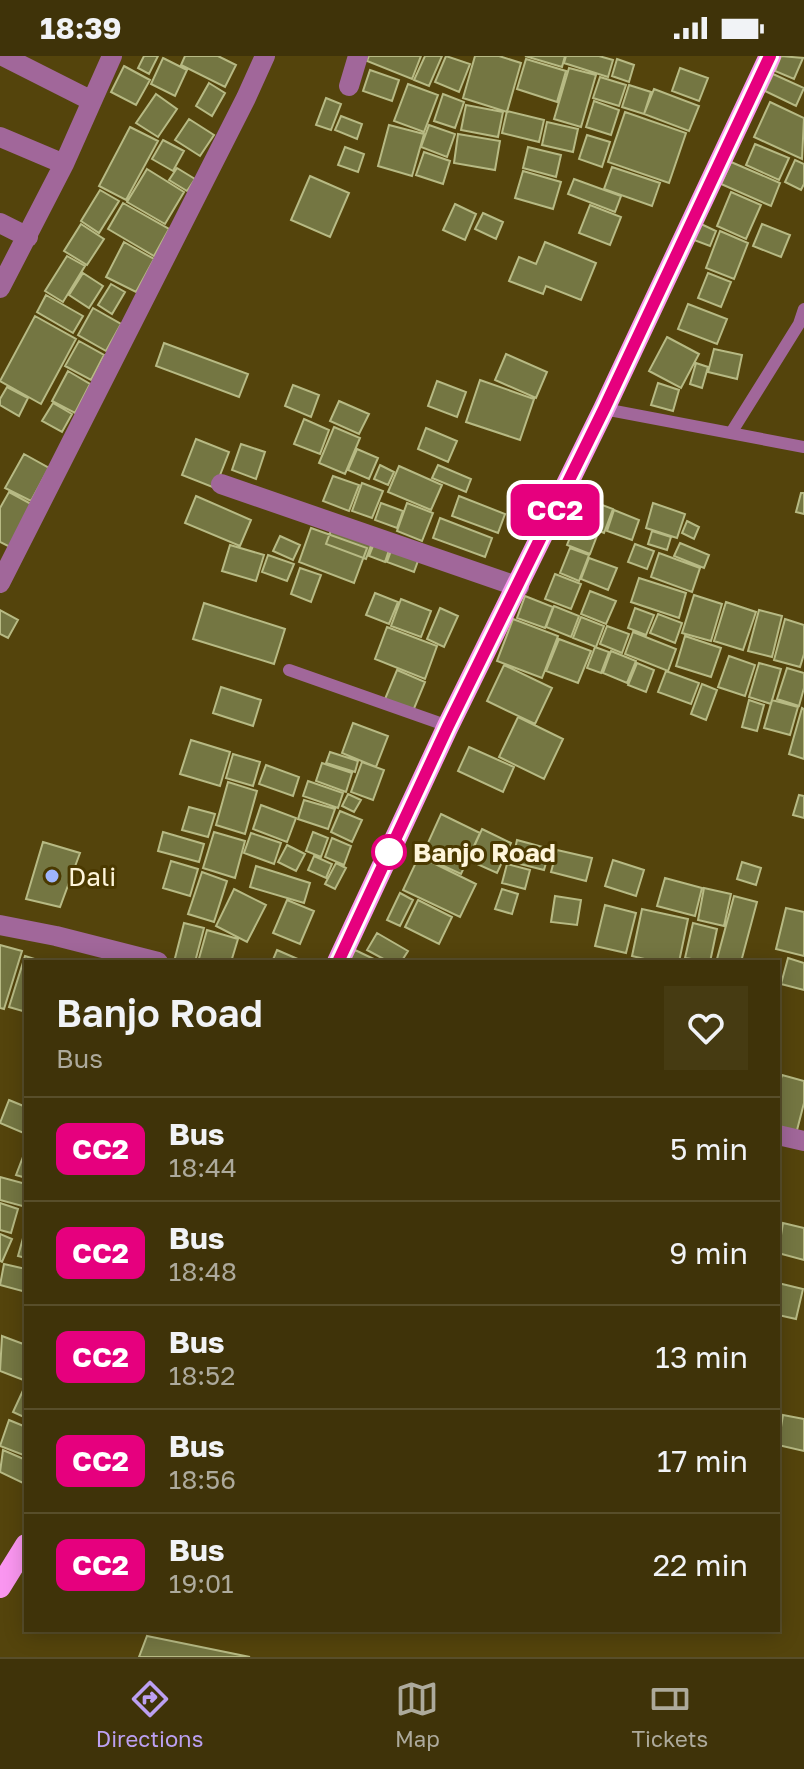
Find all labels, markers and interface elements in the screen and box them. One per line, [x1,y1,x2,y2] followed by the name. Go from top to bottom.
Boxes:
[40,10,122,46] text: 18:39
[509,484,601,536] line badge: CC2
[527,493,583,526] text: CC2
[372,835,406,869] marker: Banjo Road
[413,837,556,868] place label: Banjo Road
[68,861,116,892] place label: Dali
[43,867,61,885] marker: Dali
[664,986,748,1070] button: heart
[56,990,263,1035] text: Banjo Road
[56,1043,103,1074] text: Bus
[169,1116,225,1152] text: Bus
[670,1131,748,1167] text: 5 min
[72,1132,129,1165] text: CC2
[169,1152,237,1183] text: 18:44
[169,1220,225,1256] text: Bus
[669,1235,748,1271] text: 9 min
[72,1236,129,1269] text: CC2
[169,1256,237,1287] text: 18:48
[169,1324,225,1360] text: Bus
[655,1339,748,1375] text: 13 min
[72,1340,129,1373] text: CC2
[169,1360,235,1391] text: 18:52
[169,1428,225,1464] text: Bus
[657,1443,748,1479] text: 17 min
[72,1444,129,1477] text: CC2
[169,1464,236,1495] text: 18:56
[169,1532,225,1568] text: Bus
[653,1547,748,1583] text: 22 min
[72,1548,129,1581] text: CC2
[169,1568,234,1599] text: 19:01
[96,1677,203,1752] tab: Directions
[395,1677,440,1752] tab: Map
[631,1677,708,1752] tab: Tickets

